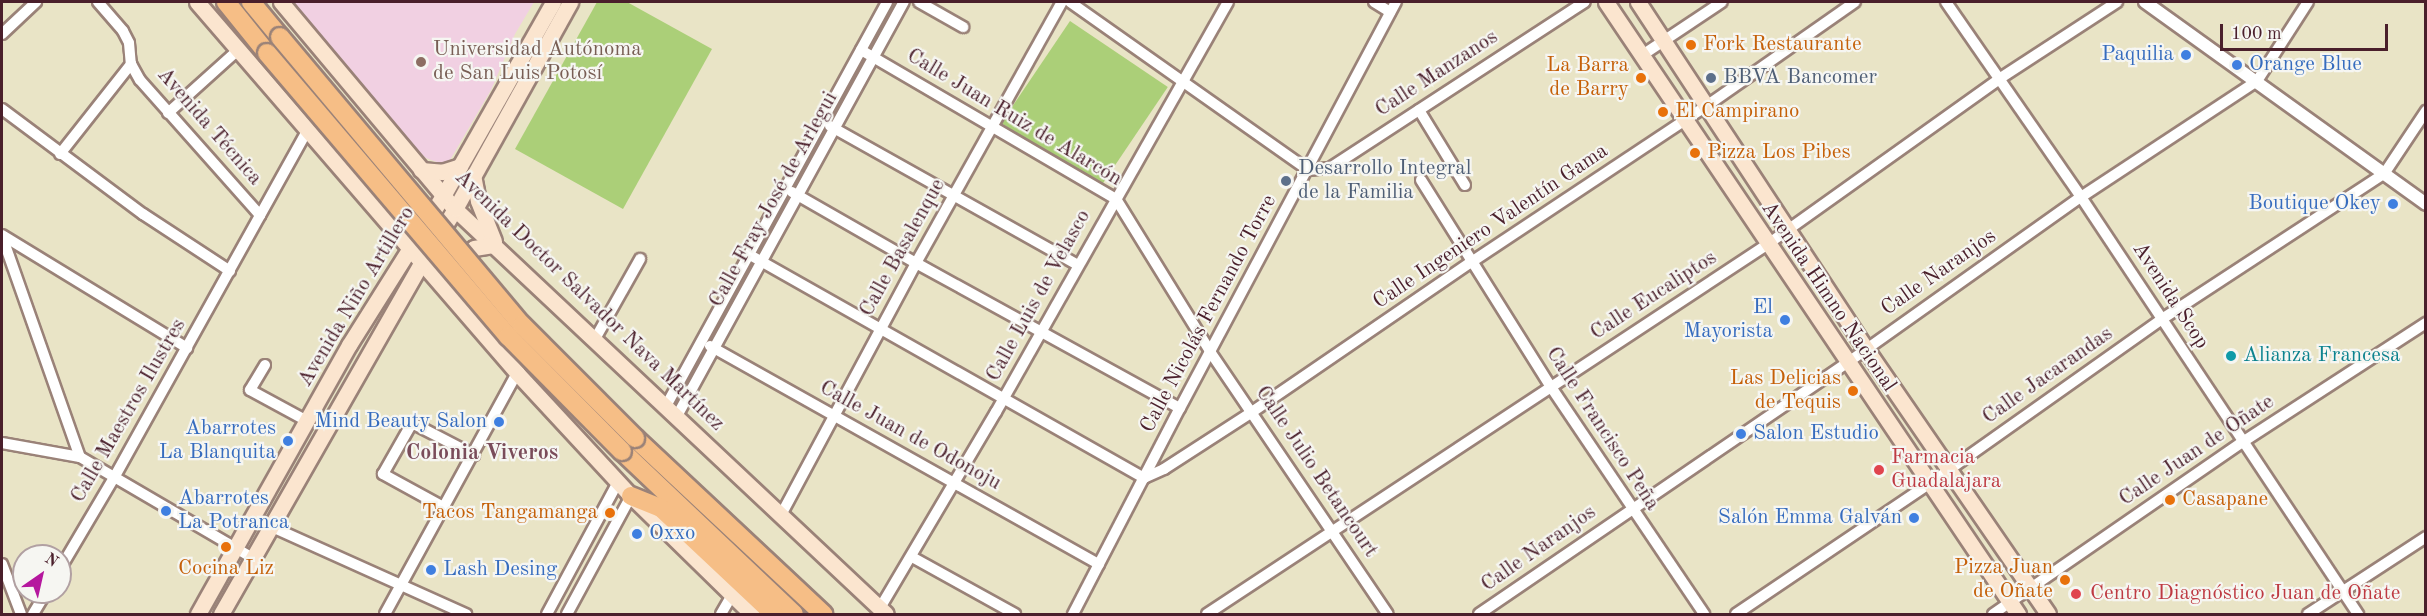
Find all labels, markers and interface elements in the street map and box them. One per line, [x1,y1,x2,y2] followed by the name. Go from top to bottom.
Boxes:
[2223,12,2391,50] scale bar
[1371,25,1503,123] street label: Calle Manzanos
[2231,25,2282,43] text: 100 m
[1703,32,1862,58] place label: Fork Restaurante
[433,37,642,87] place label: Universidad Autónoma de San Luis Potosí
[1684,38,1698,52] marker: Fork Restaurante
[2101,42,2174,68] place label: Paquilia
[902,44,1126,192] street label: Calle Juan Ruiz de Alarcón
[2179,48,2193,62] marker: Paquilia
[2249,52,2362,78] place label: Orange Blue
[1546,53,1629,103] place label: La Barra de Barry
[414,55,428,69] marker: Universidad Autónoma de San Luis Potosí
[2230,58,2244,72] marker: Orange Blue
[151,63,267,191] street label: Avenida Técnica
[1723,65,1877,91] place label: BBVA Bancomer
[1634,71,1648,85] marker: La Barra de Barry
[1704,71,1718,85] marker: BBVA Bancomer
[704,88,844,312] street label: Calle Fray José de Arlegui
[1675,99,1799,125] place label: El Campirano
[1656,105,1670,119] marker: El Campirano
[1369,139,1613,315] street label: Calle Ingeniero Valentín Gama
[1707,140,1851,166] place label: Pizza Los Pibes
[1688,146,1702,160] marker: Pizza Los Pibes
[1298,156,1471,206] place label: Desarrollo Integral de la Familia
[449,165,729,437] street label: Avenida Doctor Salvador Nava Martínez
[1279,174,1293,188] marker: Desarrollo Integral de la Familia
[855,175,951,321] street label: Calle Basalenque
[1135,191,1283,437] street label: Calle Nicolás Fernando Torre
[2248,191,2381,217] place label: Boutique Okey
[1755,197,1901,397] street label: Avenida Himno Nacional
[2386,197,2400,211] marker: Boutique Okey
[293,202,421,392] street label: Avenida Niño Artillero
[981,206,1097,386] street label: Calle Luis de Velasco
[1877,224,2001,322] street label: Calle Naranjos
[2126,238,2214,354] street label: Avenida Scop
[1586,246,1722,346] street label: Calle Eucaliptos
[1684,295,1773,345] place label: El Mayorista
[1778,313,1792,327] marker: El Mayorista
[66,314,192,508] street label: Calle Maestros Ilustres
[1978,322,2118,430] street label: Calle Jacarandas
[1540,343,1664,515] street label: Calle Francisco Peña
[2243,343,2400,369] place label: Alianza Francesa
[2224,349,2238,363] marker: Alianza Francesa
[1730,366,1841,416] place label: Las Delicias de Tequis
[815,376,1005,496] street label: Calle Juan de Odonoju
[1249,381,1383,563] street label: Calle Julio Betancourt
[1846,384,1860,398] marker: Las Delicias de Tequis
[2115,390,2279,512] street label: Calle Juan de Oñate
[315,409,487,435] place label: Mind Beauty Salon
[492,415,506,429] marker: Mind Beauty Salon
[159,416,276,466] place label: Abarrotes La Blanquita
[1753,421,1879,447] place label: Salon Estudio
[1734,427,1748,441] marker: Salon Estudio
[281,434,295,448] marker: Abarrotes La Blanquita
[406,441,558,467] district label: Colonia Viveros
[1891,445,2001,495] place label: Farmacia Guadalajara
[1872,463,1886,477] marker: Farmacia Guadalajara
[178,486,289,536] place label: Abarrotes La Potranca
[2182,487,2268,513] place label: Casapane
[2163,493,2177,507] marker: Casapane
[422,500,598,526] place label: Tacos Tangamanga
[1477,500,1601,598] street label: Calle Naranjos
[159,504,173,518] marker: Abarrotes La Potranca
[1718,505,1902,531] place label: Salón Emma Galván
[603,506,617,520] marker: Tacos Tangamanga
[1907,511,1921,525] marker: Salón Emma Galván
[649,521,695,547] place label: Oxxo
[630,527,644,541] marker: Oxxo
[219,540,233,554] marker: Cocina Liz
[12,544,72,604] north arrow
[41,551,60,571] text: N
[1954,555,2053,605] place label: Pizza Juan de Oñate
[178,556,274,582] place label: Cocina Liz
[443,557,557,583] place label: Lash Desing
[424,563,438,577] marker: Lash Desing
[2058,573,2072,587] marker: Pizza Juan de Oñate
[2090,581,2401,607] place label: Centro Diagnóstico Juan de Oñate
[2067,585,2085,603] marker: Centro Diagnóstico Juan de Oñate

